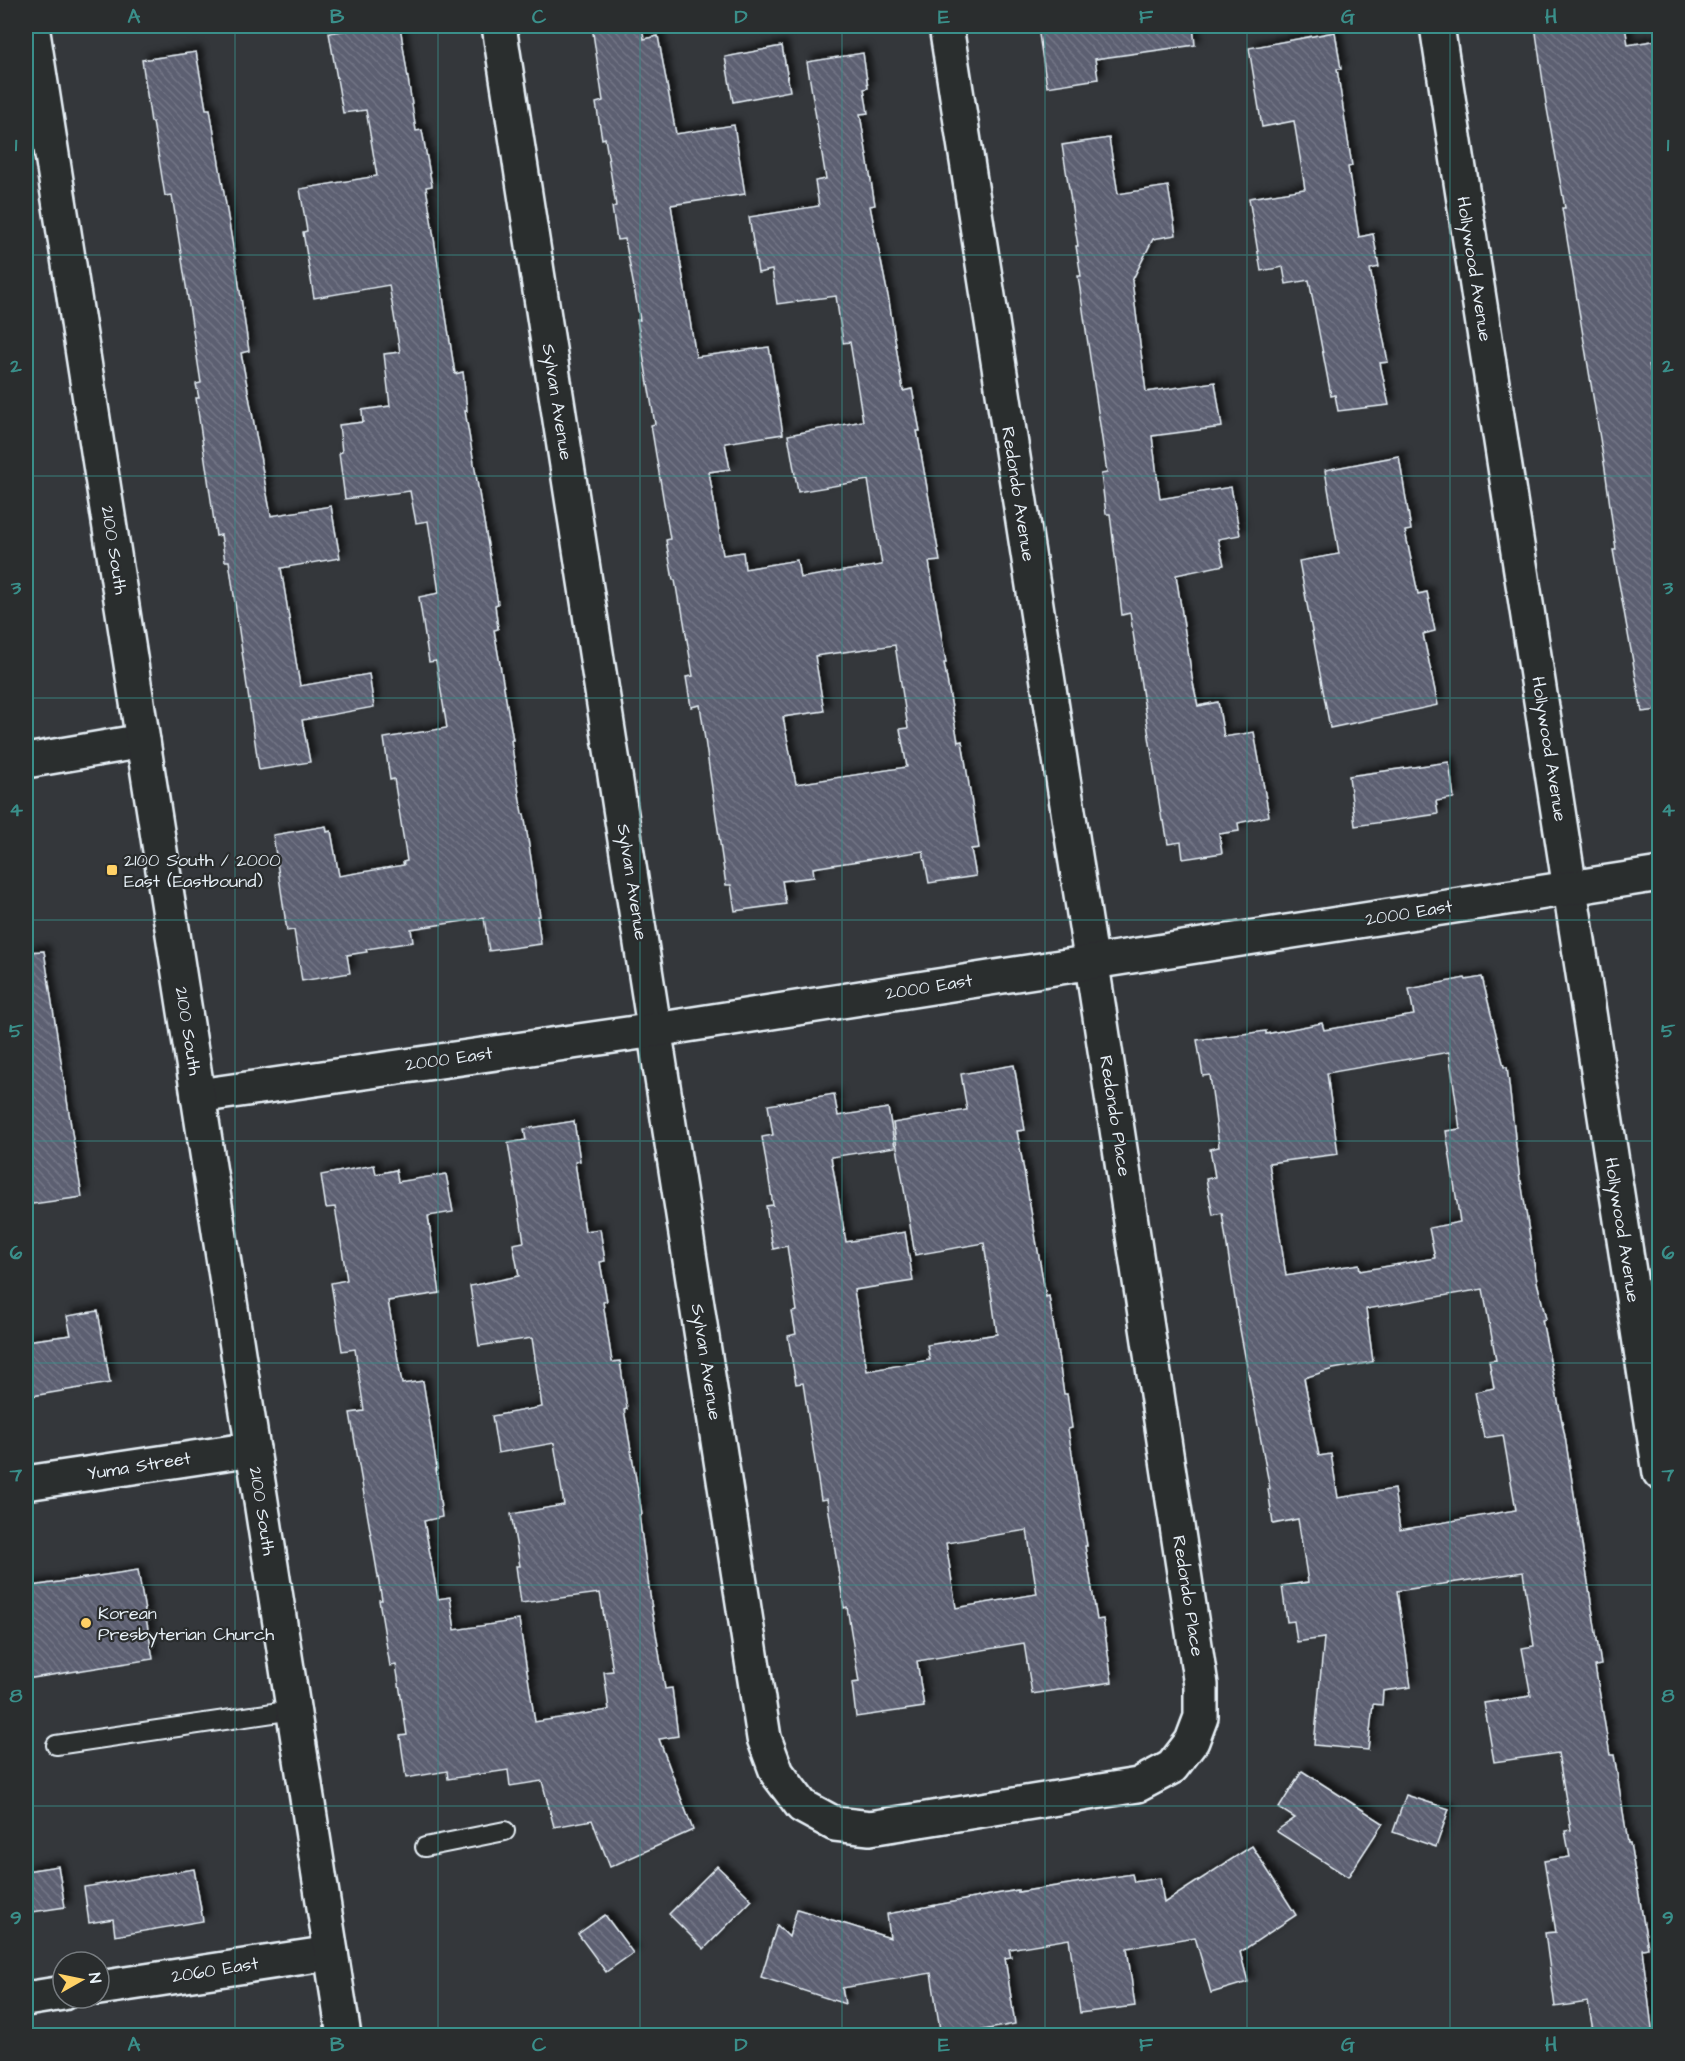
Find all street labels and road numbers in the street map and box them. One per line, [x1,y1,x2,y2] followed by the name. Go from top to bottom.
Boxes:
[1449,195,1498,344] street label: Hollywood Avenue
[534,342,579,462] street label: Sylvan Avenue
[995,425,1041,563] street label: Redondo Avenue
[95,504,133,596] street label: 2100 South
[1524,675,1573,824] street label: Hollywood Avenue
[609,822,654,942] street label: Sylvan Avenue
[1364,894,1455,932] street label: 2000 East
[884,968,975,1006] street label: 2000 East
[169,985,207,1077] street label: 2100 South
[404,1040,495,1077] street label: 2000 East
[1093,1054,1137,1178] street label: Redondo Place
[1597,1156,1646,1305] street label: Hollywood Avenue
[683,1302,728,1422] street label: Sylvan Avenue
[85,1445,193,1487] street label: Yuma Street
[243,1465,281,1557] street label: 2100 South
[1166,1534,1210,1658] street label: Redondo Place
[170,1951,261,1989] street label: 2060 East

